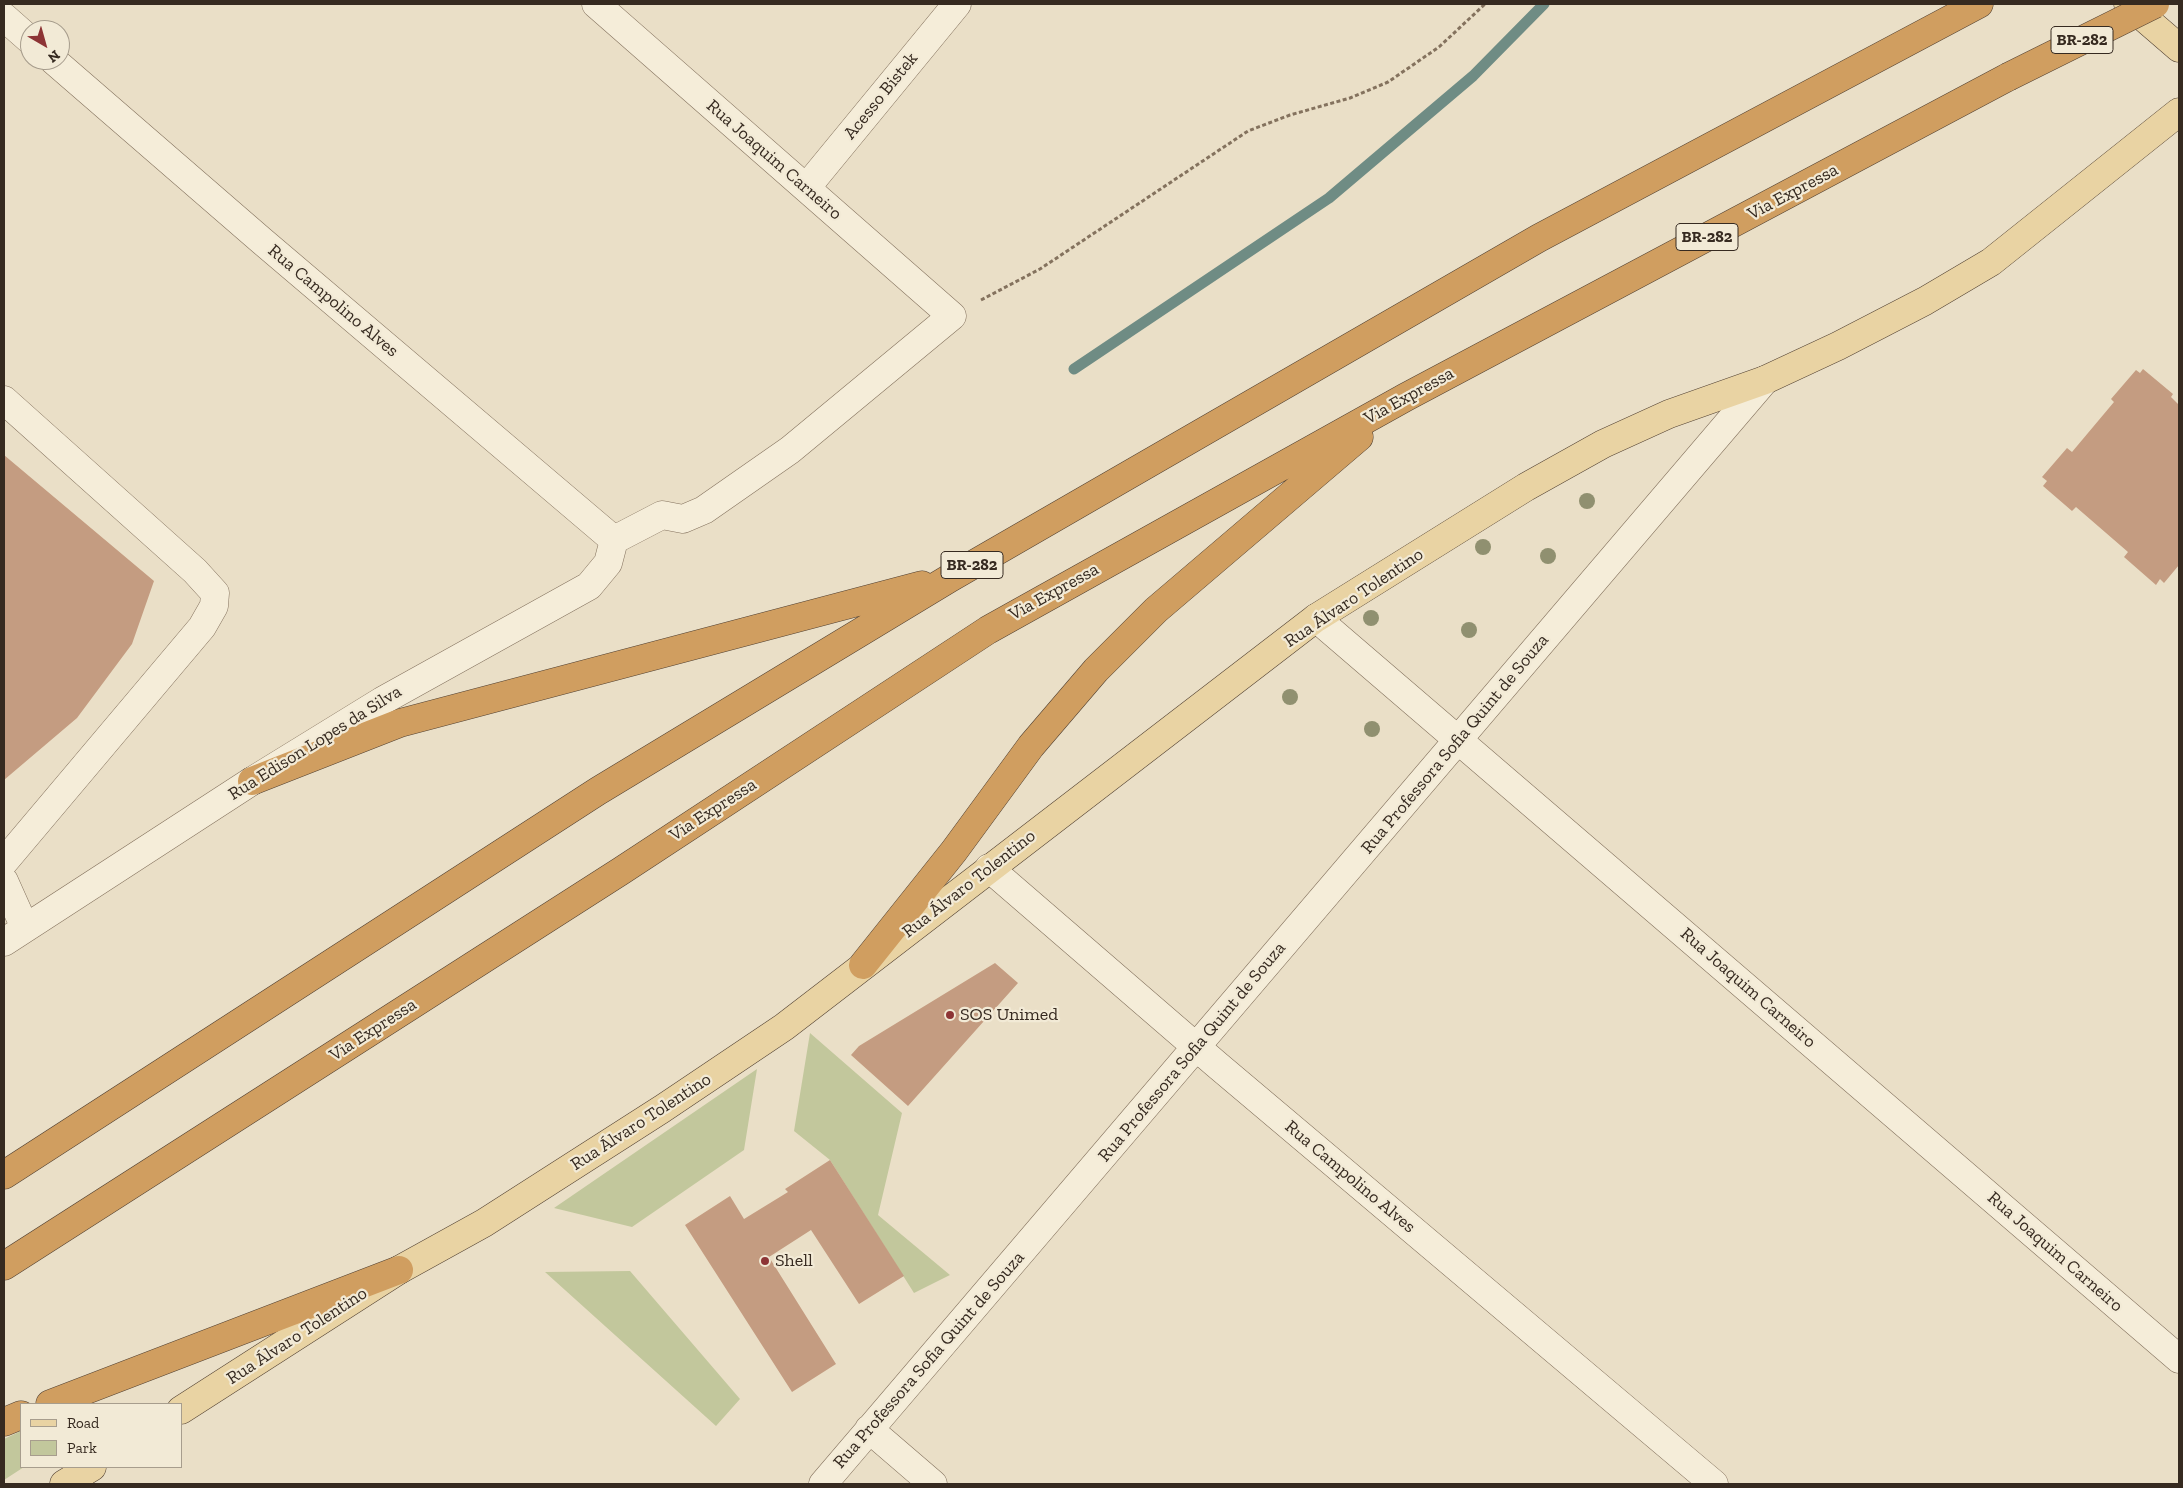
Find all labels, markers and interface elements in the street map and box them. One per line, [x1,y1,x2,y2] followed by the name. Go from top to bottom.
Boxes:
[20,20,70,70] north arrow
[2051,26,2113,54] road number: BR-282
[45,46,63,66] text: N
[839,48,923,144] street label: Acesso Bistek
[702,95,846,225] street label: Rua Joaquim Carneiro
[1744,159,1842,225] street label: Via Expressa
[1676,223,1738,250] road number: BR-282
[263,240,403,362] street label: Rua Campolino Alves
[1360,362,1458,430] street label: Via Expressa
[1280,543,1428,653] street label: Rua Álvaro Tolentino
[941,552,1003,578] road number: BR-282
[1005,558,1103,626] street label: Via Expressa
[1357,630,1553,858] street label: Rua Professora Sofia Quint de Souza
[224,681,406,805] street label: Rua Edison Lopes da Silva
[665,774,761,846] street label: Via Expressa
[898,825,1040,943] street label: Rua Álvaro Tolentino
[1676,923,1820,1053] street label: Rua Joaquim Carneiro
[1094,938,1290,1166] street label: Rua Professora Sofia Quint de Souza
[325,994,421,1066] street label: Via Expressa
[960,1004,1058,1026] place label: SOS Unimed
[944,1009,956,1021] marker: SOS Unimed
[567,1069,715,1175] street label: Rua Álvaro Tolentino
[1280,1116,1420,1238] street label: Rua Campolino Alves
[1983,1187,2127,1317] street label: Rua Joaquim Carneiro
[829,1247,1029,1473] street label: Rua Professora Sofia Quint de Souza
[775,1250,813,1272] place label: Shell
[759,1255,771,1267] marker: Shell
[223,1283,371,1389] street label: Rua Álvaro Tolentino
[20,1403,182,1468] legend
[67,1414,99,1432] text: Road
[67,1439,97,1457] text: Park

